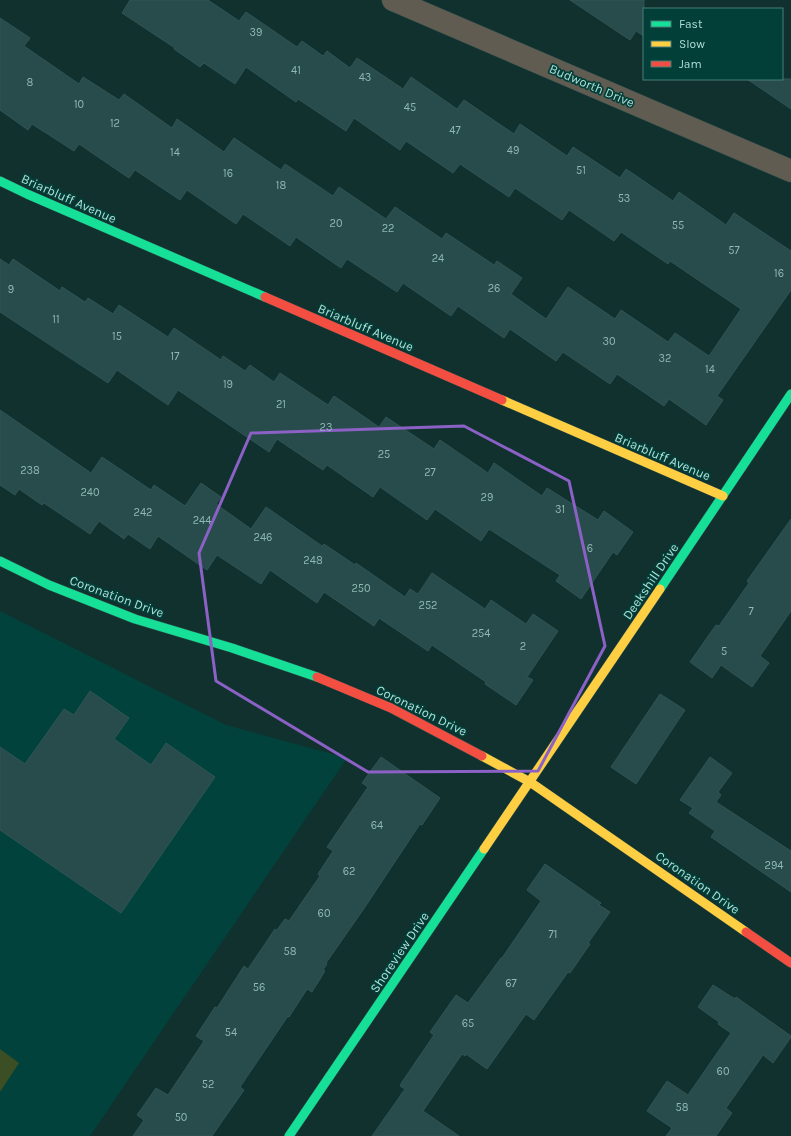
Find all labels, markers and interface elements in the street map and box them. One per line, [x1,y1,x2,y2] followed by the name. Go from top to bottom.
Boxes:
[643,8,783,80] legend
[679,17,703,31] text: Fast
[250,26,262,39] house number: 39
[679,37,705,51] text: Slow
[679,57,702,71] text: Jam
[547,61,637,110] street label: Budworth Drive
[291,64,301,77] house number: 41
[359,71,371,84] house number: 43
[27,76,34,89] house number: 8
[74,98,84,111] house number: 10
[404,101,416,114] house number: 45
[110,117,120,130] house number: 12
[449,124,461,137] house number: 47
[507,144,519,157] house number: 49
[170,146,180,159] house number: 14
[576,164,586,177] house number: 51
[223,167,233,180] house number: 16
[19,171,119,226] street label: Briarbluff Avenue
[276,179,286,192] house number: 18
[618,192,630,205] house number: 53
[330,217,342,230] house number: 20
[672,219,684,232] house number: 55
[382,222,394,235] house number: 22
[728,244,740,257] house number: 57
[432,252,444,265] house number: 24
[774,267,784,280] house number: 16
[488,282,500,295] house number: 26
[8,283,14,296] house number: 9
[316,301,416,355] street label: Briarbluff Avenue
[52,313,60,326] house number: 11
[112,330,122,343] house number: 15
[602,335,616,348] house number: 30
[171,350,179,363] house number: 17
[659,352,671,365] house number: 32
[705,363,715,376] house number: 14
[223,378,233,391] house number: 19
[276,398,286,411] house number: 21
[320,421,332,434] house number: 23
[613,430,713,484] street label: Briarbluff Avenue
[378,448,390,461] house number: 25
[20,464,40,477] house number: 238
[424,466,436,479] house number: 27
[80,486,100,499] house number: 240
[481,491,493,504] house number: 29
[555,503,565,516] house number: 31
[134,506,152,519] house number: 242
[193,514,211,527] house number: 244
[254,531,272,544] house number: 246
[619,540,682,622] street label: Deekshill Drive
[587,542,593,555] house number: 6
[303,554,323,567] house number: 248
[68,572,166,621] street label: Coronation Drive
[351,582,371,595] house number: 250
[419,599,437,612] house number: 252
[748,605,754,618] house number: 7
[472,627,490,640] house number: 254
[520,640,526,653] house number: 2
[721,645,727,658] house number: 5
[374,682,470,739] street label: Coronation Drive
[371,819,383,832] house number: 64
[653,848,743,917] street label: Coronation Drive
[765,859,783,872] house number: 294
[343,865,355,878] house number: 62
[318,907,330,920] house number: 60
[367,909,432,995] street label: Shoreview Drive
[549,928,557,941] house number: 71
[284,945,297,958] house number: 58
[505,977,517,990] house number: 67
[253,981,265,994] house number: 56
[462,1017,474,1030] house number: 65
[225,1026,237,1039] house number: 54
[717,1065,729,1078] house number: 60
[202,1078,214,1091] house number: 52
[676,1101,689,1114] house number: 58
[175,1111,187,1124] house number: 50

